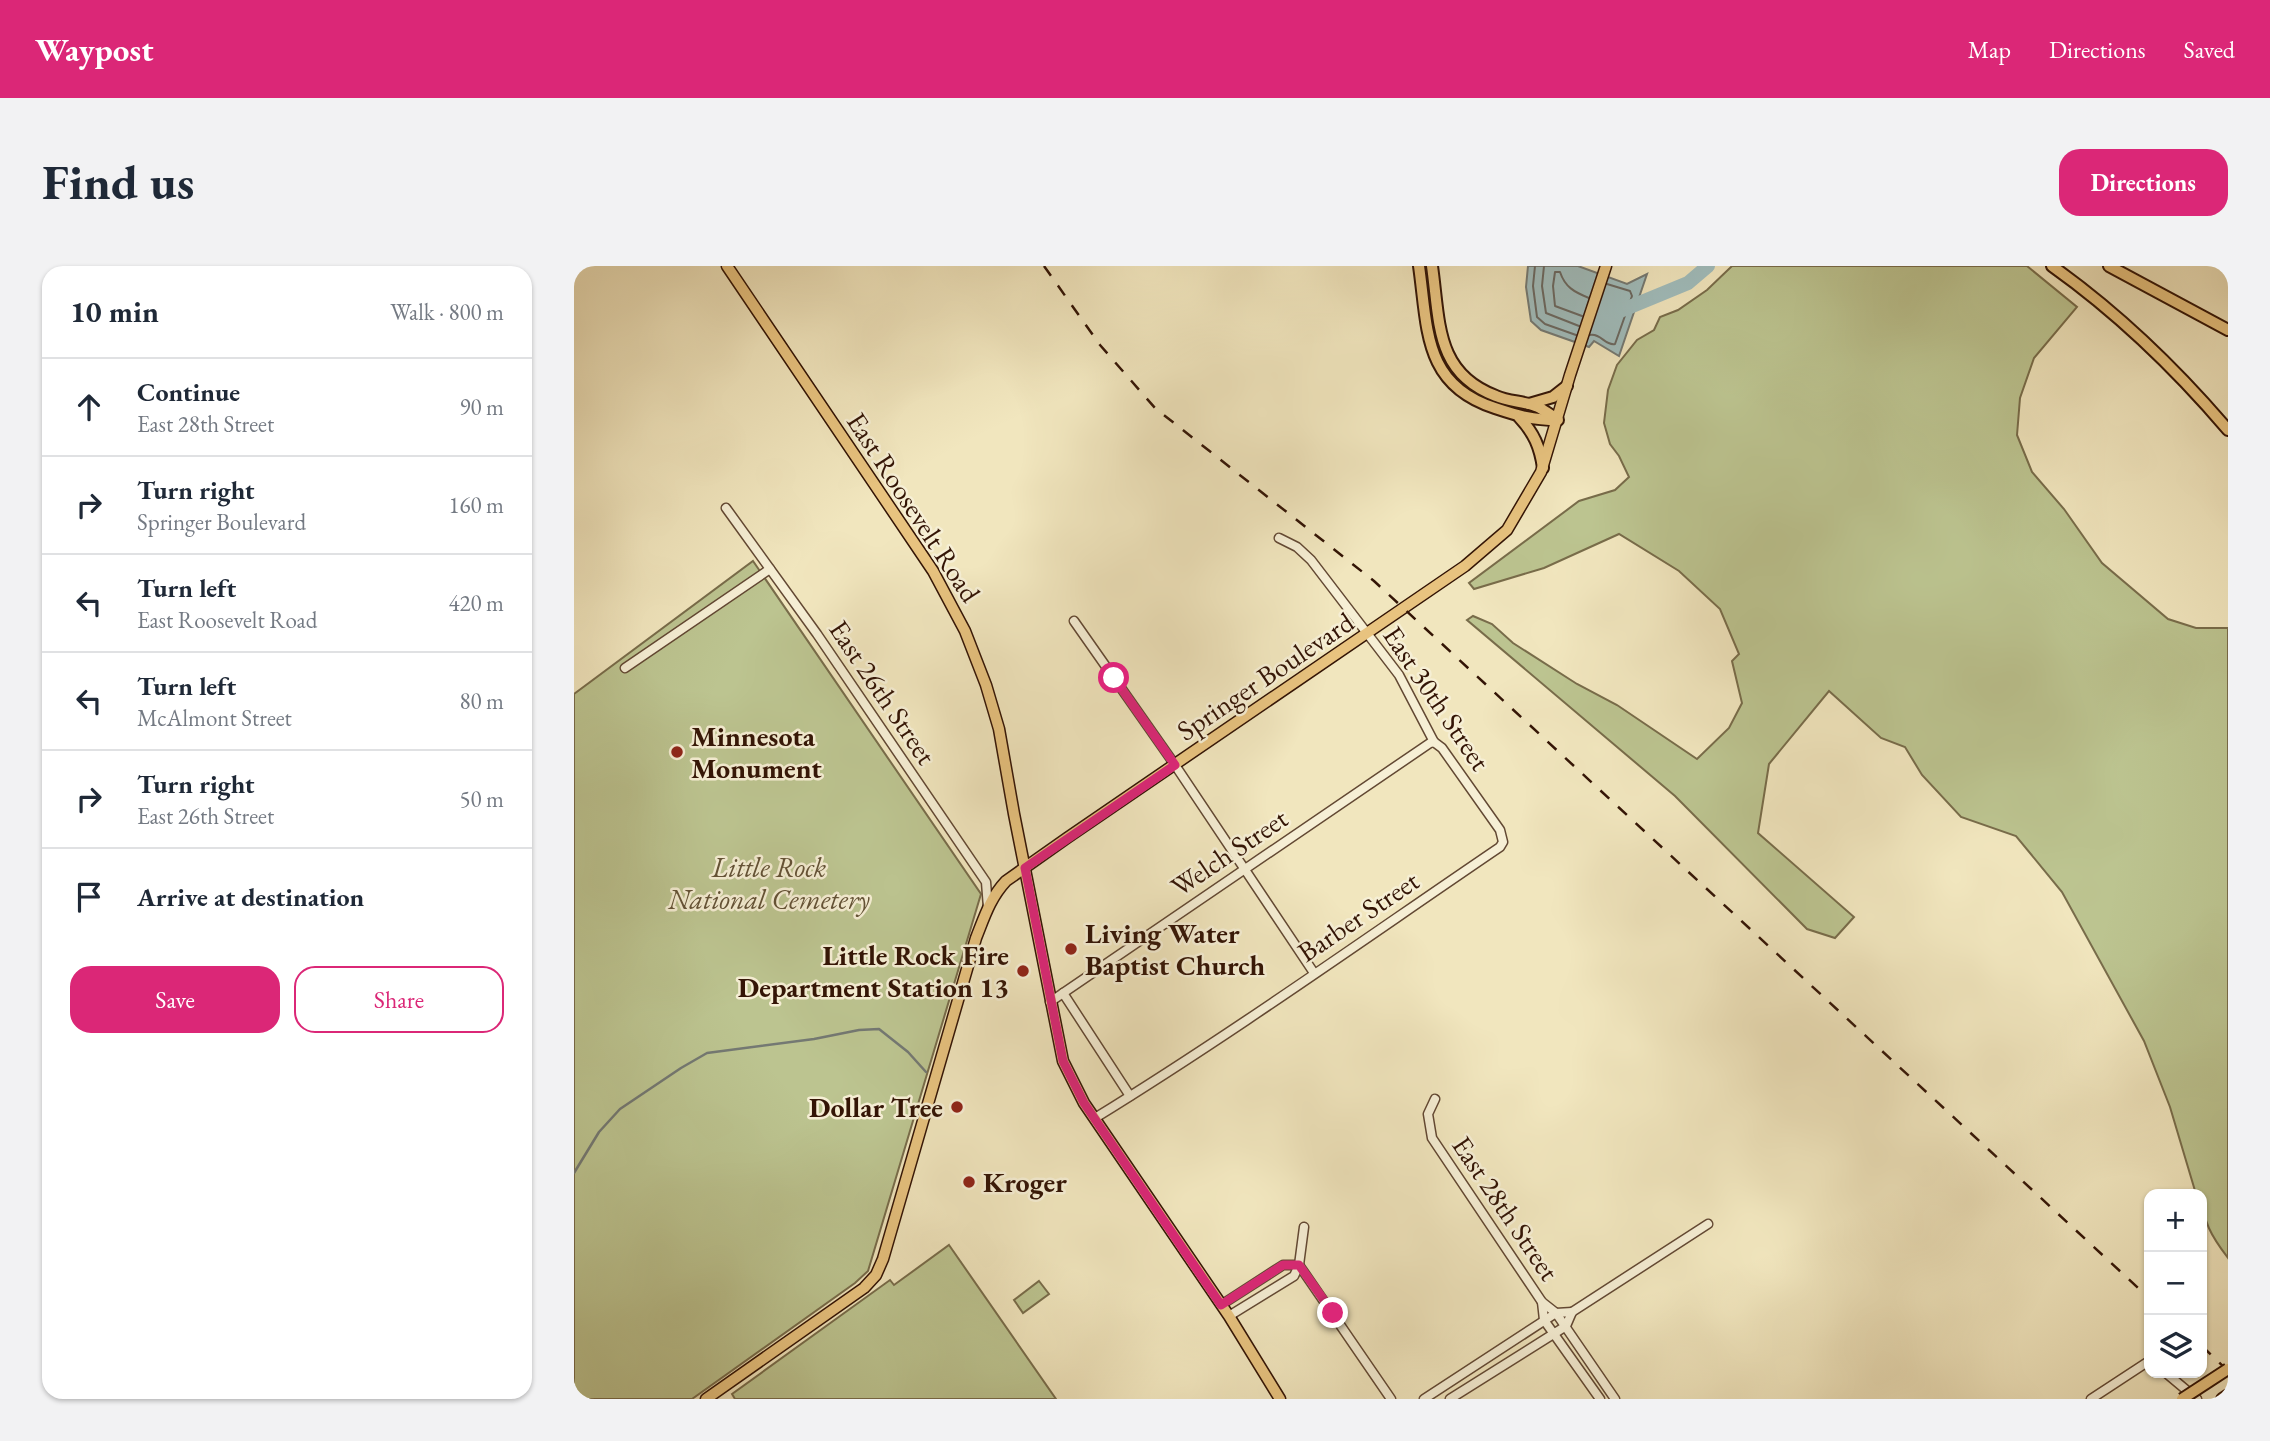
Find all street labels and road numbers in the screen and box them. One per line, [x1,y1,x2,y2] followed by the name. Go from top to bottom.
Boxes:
[839,405,989,610] street label: East Roosevelt Road
[1170,603,1361,748] street label: Springer Boulevard
[821,613,945,771] street label: East 26th Street
[1375,619,1499,777] street label: East 30th Street
[1164,800,1295,904] street label: Welch Street
[1290,862,1426,970] street label: Barber Street
[1444,1129,1568,1287] street label: East 28th Street

